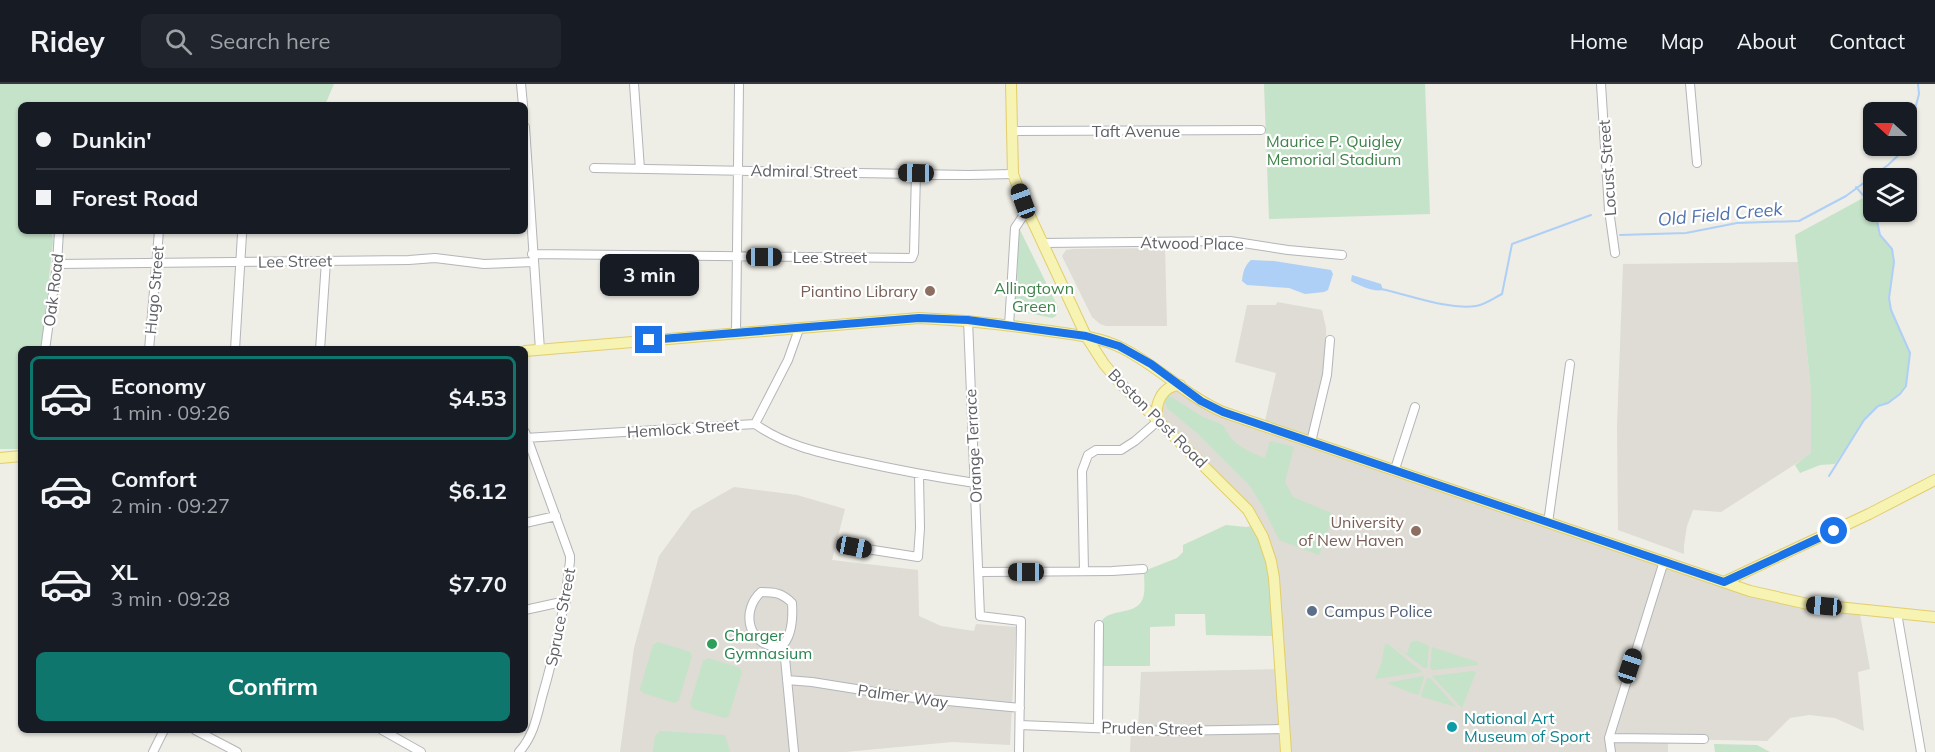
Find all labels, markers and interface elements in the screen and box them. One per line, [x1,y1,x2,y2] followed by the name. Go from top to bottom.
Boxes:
[141,14,561,68] search box
[30,24,105,59] text: Ridey
[162,25,195,58] icon: search
[210,27,331,55] text: Search here
[1570,28,1628,54] text: Home
[1661,28,1704,54] text: Map
[1737,28,1796,54] text: About
[1829,28,1905,54] text: Contact
[1863,102,1917,156] north arrow
[1863,102,1917,222] map controls
[1594,119,1620,217] street label: Locust Street
[1092,121,1180,141] street label: Taft Avenue
[72,126,152,154] text: Dunkin'
[1266,131,1403,169] park label: Maurice P. Quigley Memorial Stadium
[750,160,858,182] street label: Admiral Street
[898,164,934,182] car
[1863,168,1917,222] button: layers
[1008,181,1038,221] car
[72,184,198,212] text: Forest Road
[1657,197,1784,231] water label: Old Field Creek
[1140,232,1244,254] street label: Atwood Place
[140,245,168,335] street label: Hugo Street
[793,247,868,267] street label: Lee Street
[746,248,782,266] car
[258,250,333,272] street label: Lee Street
[39,252,67,328] street label: Oak Road
[600,253,698,295] callout: 3 min
[623,262,676,287] text: 3 min
[994,278,1074,316] park label: Allingtown Green
[800,281,918,301] place label: Piantino Library
[923,284,937,298] marker: Piantino Library
[635,326,662,353] route end
[1104,364,1212,472] street label: Boston Post Road
[39,371,93,425] icon: car
[111,372,206,400] text: Economy
[449,384,507,412] text: $4.53
[960,388,986,504] street label: Orange Terrace
[111,400,230,425] text: 1 min · 09:26
[626,414,740,442] street label: Hemlock Street
[39,464,93,518] icon: car
[111,465,197,493] text: Comfort
[449,477,507,505] text: $6.12
[111,493,230,518] text: 2 min · 09:27
[1298,512,1404,550] place label: University of New Haven
[1820,517,1847,544] route start
[1409,524,1423,538] marker: University of New Haven
[835,535,873,559] car
[39,557,93,611] icon: car
[111,558,138,586] text: XL
[1008,563,1044,581] car
[541,566,579,668] street label: Spruce Street
[449,570,507,598] text: $7.70
[111,586,230,611] text: 3 min · 09:28
[1805,595,1843,617] car
[1324,601,1433,621] place label: Campus Police
[1305,604,1319,618] marker: Campus Police
[724,625,812,663] place label: Charger Gymnasium
[705,637,719,651] marker: Charger Gymnasium
[1616,646,1644,686] car
[36,652,510,721] button: Confirm
[857,680,950,712] street label: Palmer Way
[1464,708,1591,746] place label: National Art Museum of Sport
[1101,717,1203,739] street label: Pruden Street
[1445,720,1459,734] marker: National Art Museum of Sport

